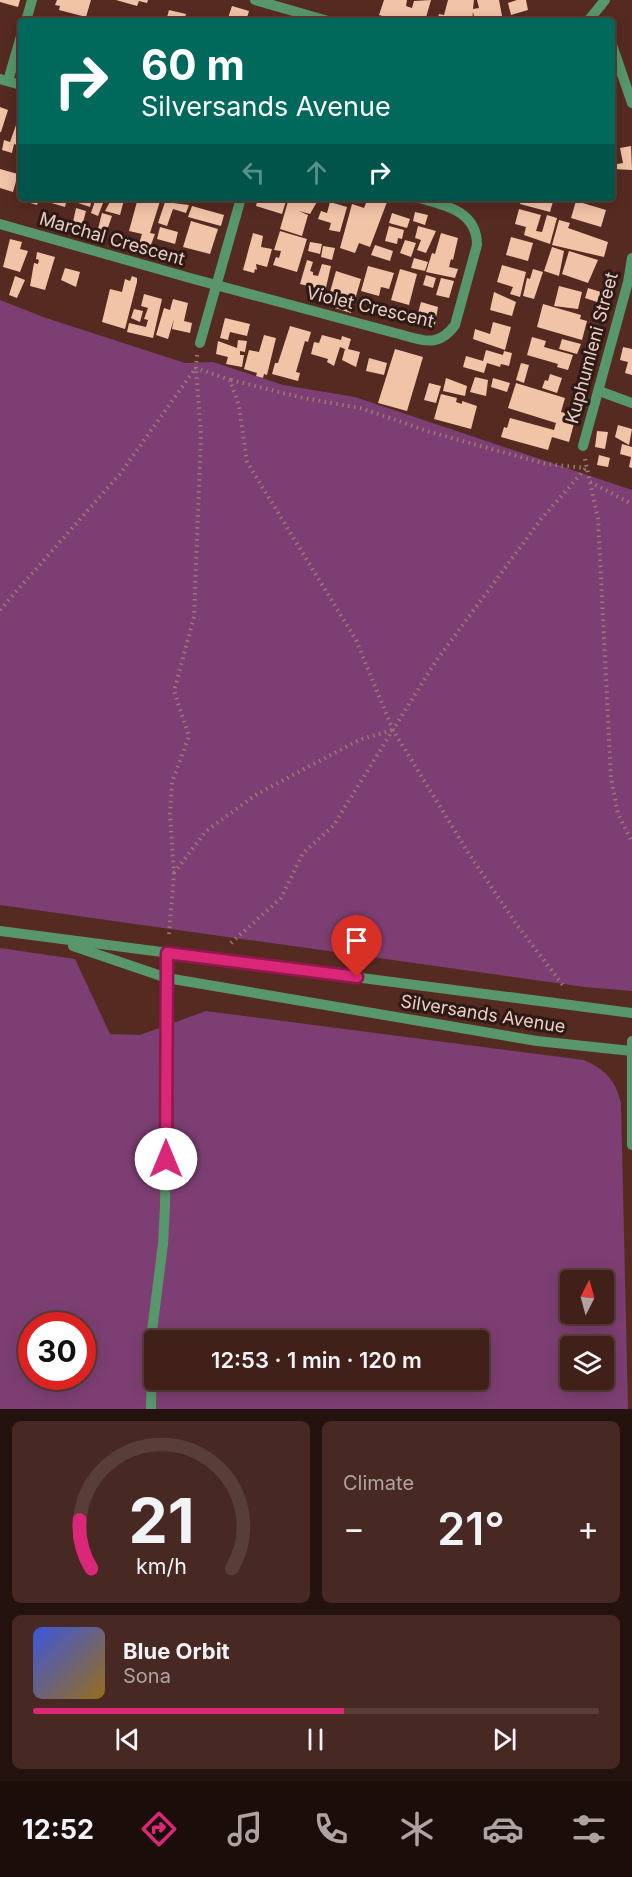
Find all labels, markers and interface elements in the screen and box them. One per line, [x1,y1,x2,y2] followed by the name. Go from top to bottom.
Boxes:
[141,39,245,90] text: 60 m
[42,42,120,120] icon: right
[141,90,391,123] text: Silversands Avenue
[237,156,270,189] icon: left
[300,156,333,189] icon: ahead
[363,156,396,189] icon: right
[37,208,187,269] street label: Marchal Crescent
[561,270,622,426] street label: Kuphumleni Street
[304,282,436,331] street label: Violet Crescent
[331,915,382,977] pin
[340,924,373,957] icon: arrive
[399,990,567,1037] street label: Silversands Avenue
[134,1127,198,1191] position arrow
[560,1270,614,1324] north arrow
[560,1270,614,1390] map controls
[18,1312,96,1390] speed limit sign: 30
[560,1336,614,1390] button: layers
[211,1347,422,1373] text: 12:53 · 1 min · 120 m
[343,1471,414,1495] text: Climate
[128,1483,194,1558] text: 21
[437,1501,505,1556] text: 21°
[343,1508,365,1548] text: −
[577,1508,599,1548] text: +
[136,1553,186,1579] text: km/h
[123,1638,230,1664] text: Blue Orbit
[123,1664,171,1688] text: Sona
[111,1723,144,1756] icon: previous
[299,1723,332,1756] icon: pause
[488,1723,521,1756] icon: next
[138,1808,180,1850] icon: directions
[224,1808,266,1850] icon: music
[310,1808,352,1850] icon: phone
[396,1808,438,1850] icon: climate
[482,1808,524,1850] icon: car
[568,1808,610,1850] icon: filters
[22,1813,94,1846] text: 12:52

